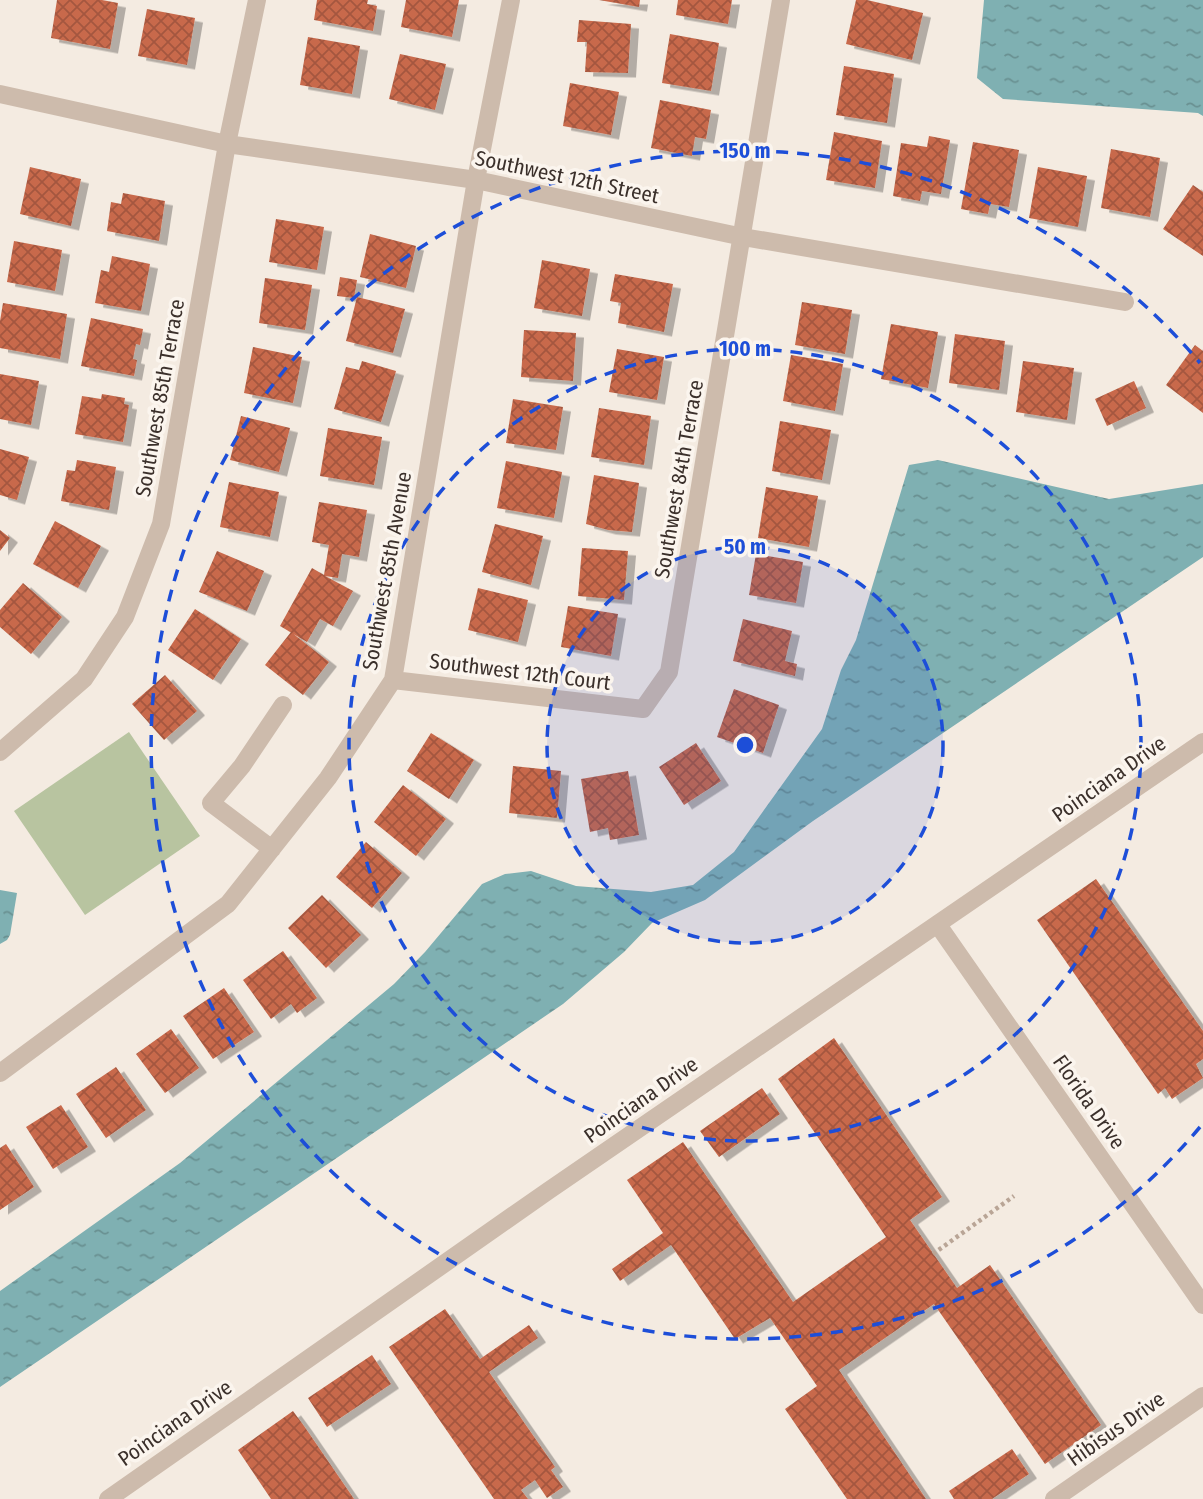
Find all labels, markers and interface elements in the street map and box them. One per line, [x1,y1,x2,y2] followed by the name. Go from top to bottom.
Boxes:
[719,138,771,164] text: 150 m
[473,145,661,209] street label: Southwest 12th Street
[130,297,190,499] street label: Southwest 85th Terrace
[719,336,771,362] text: 100 m
[649,378,709,580] street label: Southwest 84th Terrace
[357,470,417,672] street label: Southwest 85th Avenue
[724,534,766,560] text: 50 m
[428,648,612,696] street label: Southwest 12th Court
[1047,730,1171,828] street label: Poinciana Drive
[733,733,757,757] centre of rings
[1047,1050,1131,1154] street label: Florida Drive
[579,1051,703,1149] street label: Poinciana Drive
[113,1374,237,1472] street label: Poinciana Drive
[1062,1386,1170,1472] street label: Hibisus Drive

